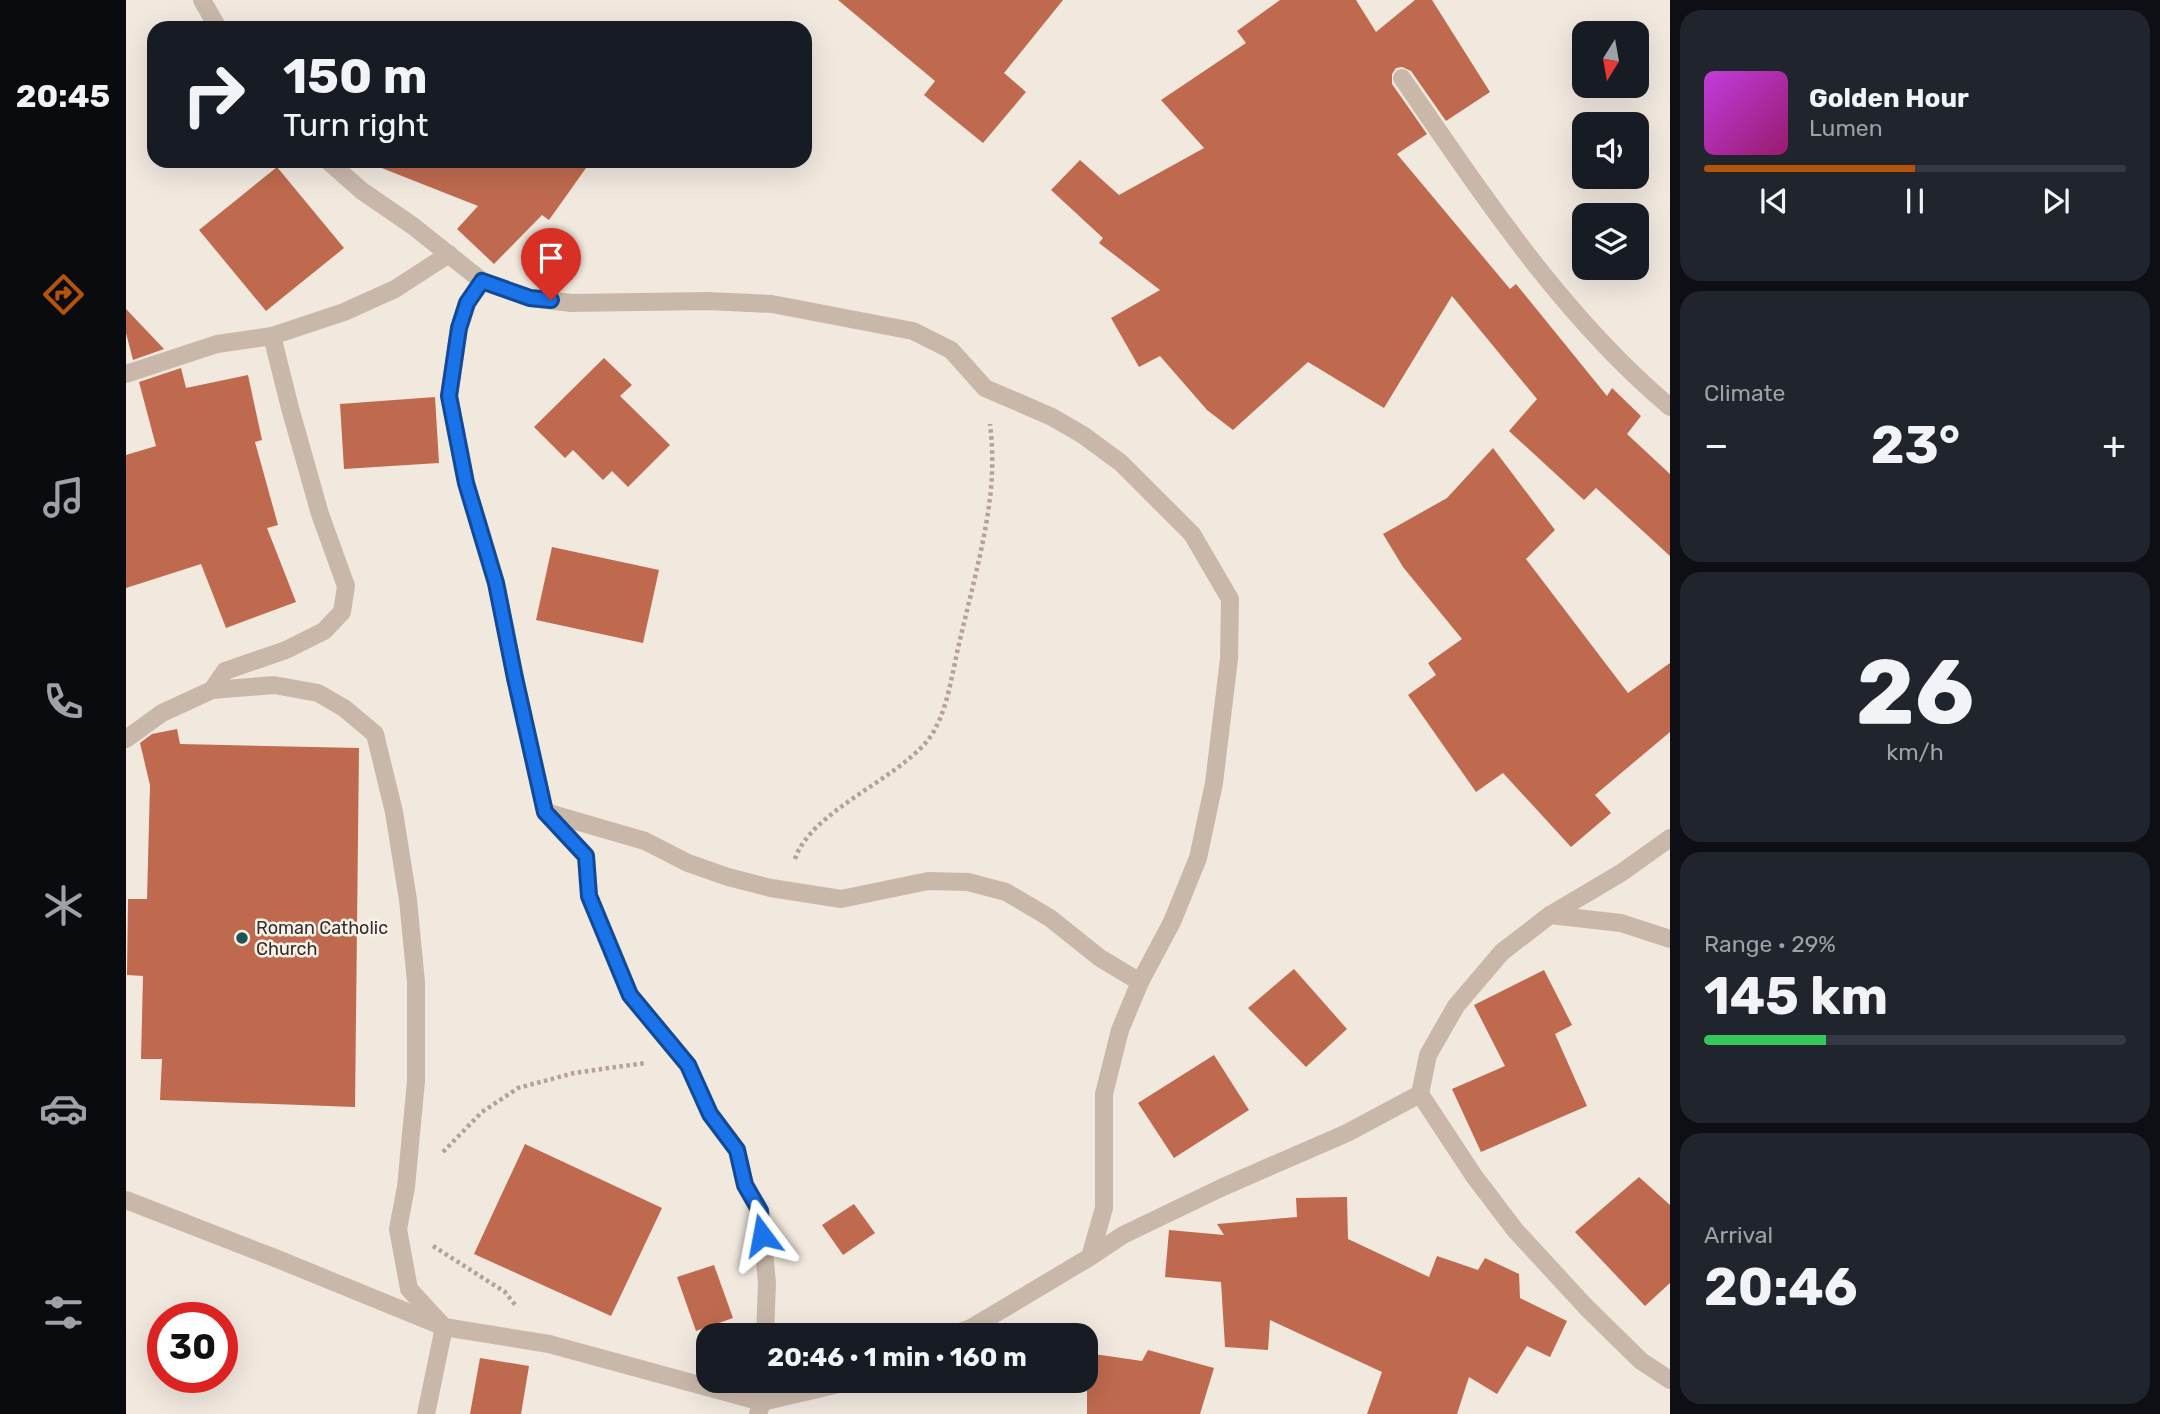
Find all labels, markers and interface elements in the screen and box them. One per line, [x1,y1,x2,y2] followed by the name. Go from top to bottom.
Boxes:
[1572,21,1648,98] north arrow
[1572,21,1649,280] map controls
[283,47,428,105] text: 150 m
[168,49,259,140] icon: right
[16,77,110,115] text: 20:45
[1809,83,1969,114] text: Golden Hour
[283,106,428,144] text: Turn right
[1572,112,1649,189] button: sound
[1809,114,1883,142] text: Lumen
[1755,182,1793,220] icon: previous
[1896,182,1934,220] icon: pause
[2037,182,2075,220] icon: next
[1572,203,1649,280] button: layers
[521,228,581,300] pin
[532,239,570,277] icon: arrive
[39,270,88,319] icon: directions
[1704,379,1785,407] text: Climate
[1871,414,1960,476] text: 23°
[1704,422,1729,468] text: −
[2102,422,2126,468] text: +
[39,473,88,522] icon: music
[1856,638,1974,746] text: 26
[39,677,88,726] icon: phone
[1886,738,1944,766] text: km/h
[39,881,88,930] icon: climate
[256,917,388,960] place label: Roman Catholic Church
[234,930,250,946] marker: Roman Catholic Church
[1704,930,1836,958] text: Range · 29%
[1704,965,1888,1027] text: 145 km
[39,1084,88,1133] icon: car
[725,1198,799,1272] position arrow
[1704,1221,1773,1249] text: Arrival
[1704,1256,1858,1318] text: 20:46
[39,1288,88,1337] icon: filters
[147,1302,238,1393] speed limit sign: 30
[767,1342,1027,1373] text: 20:46 · 1 min · 160 m

